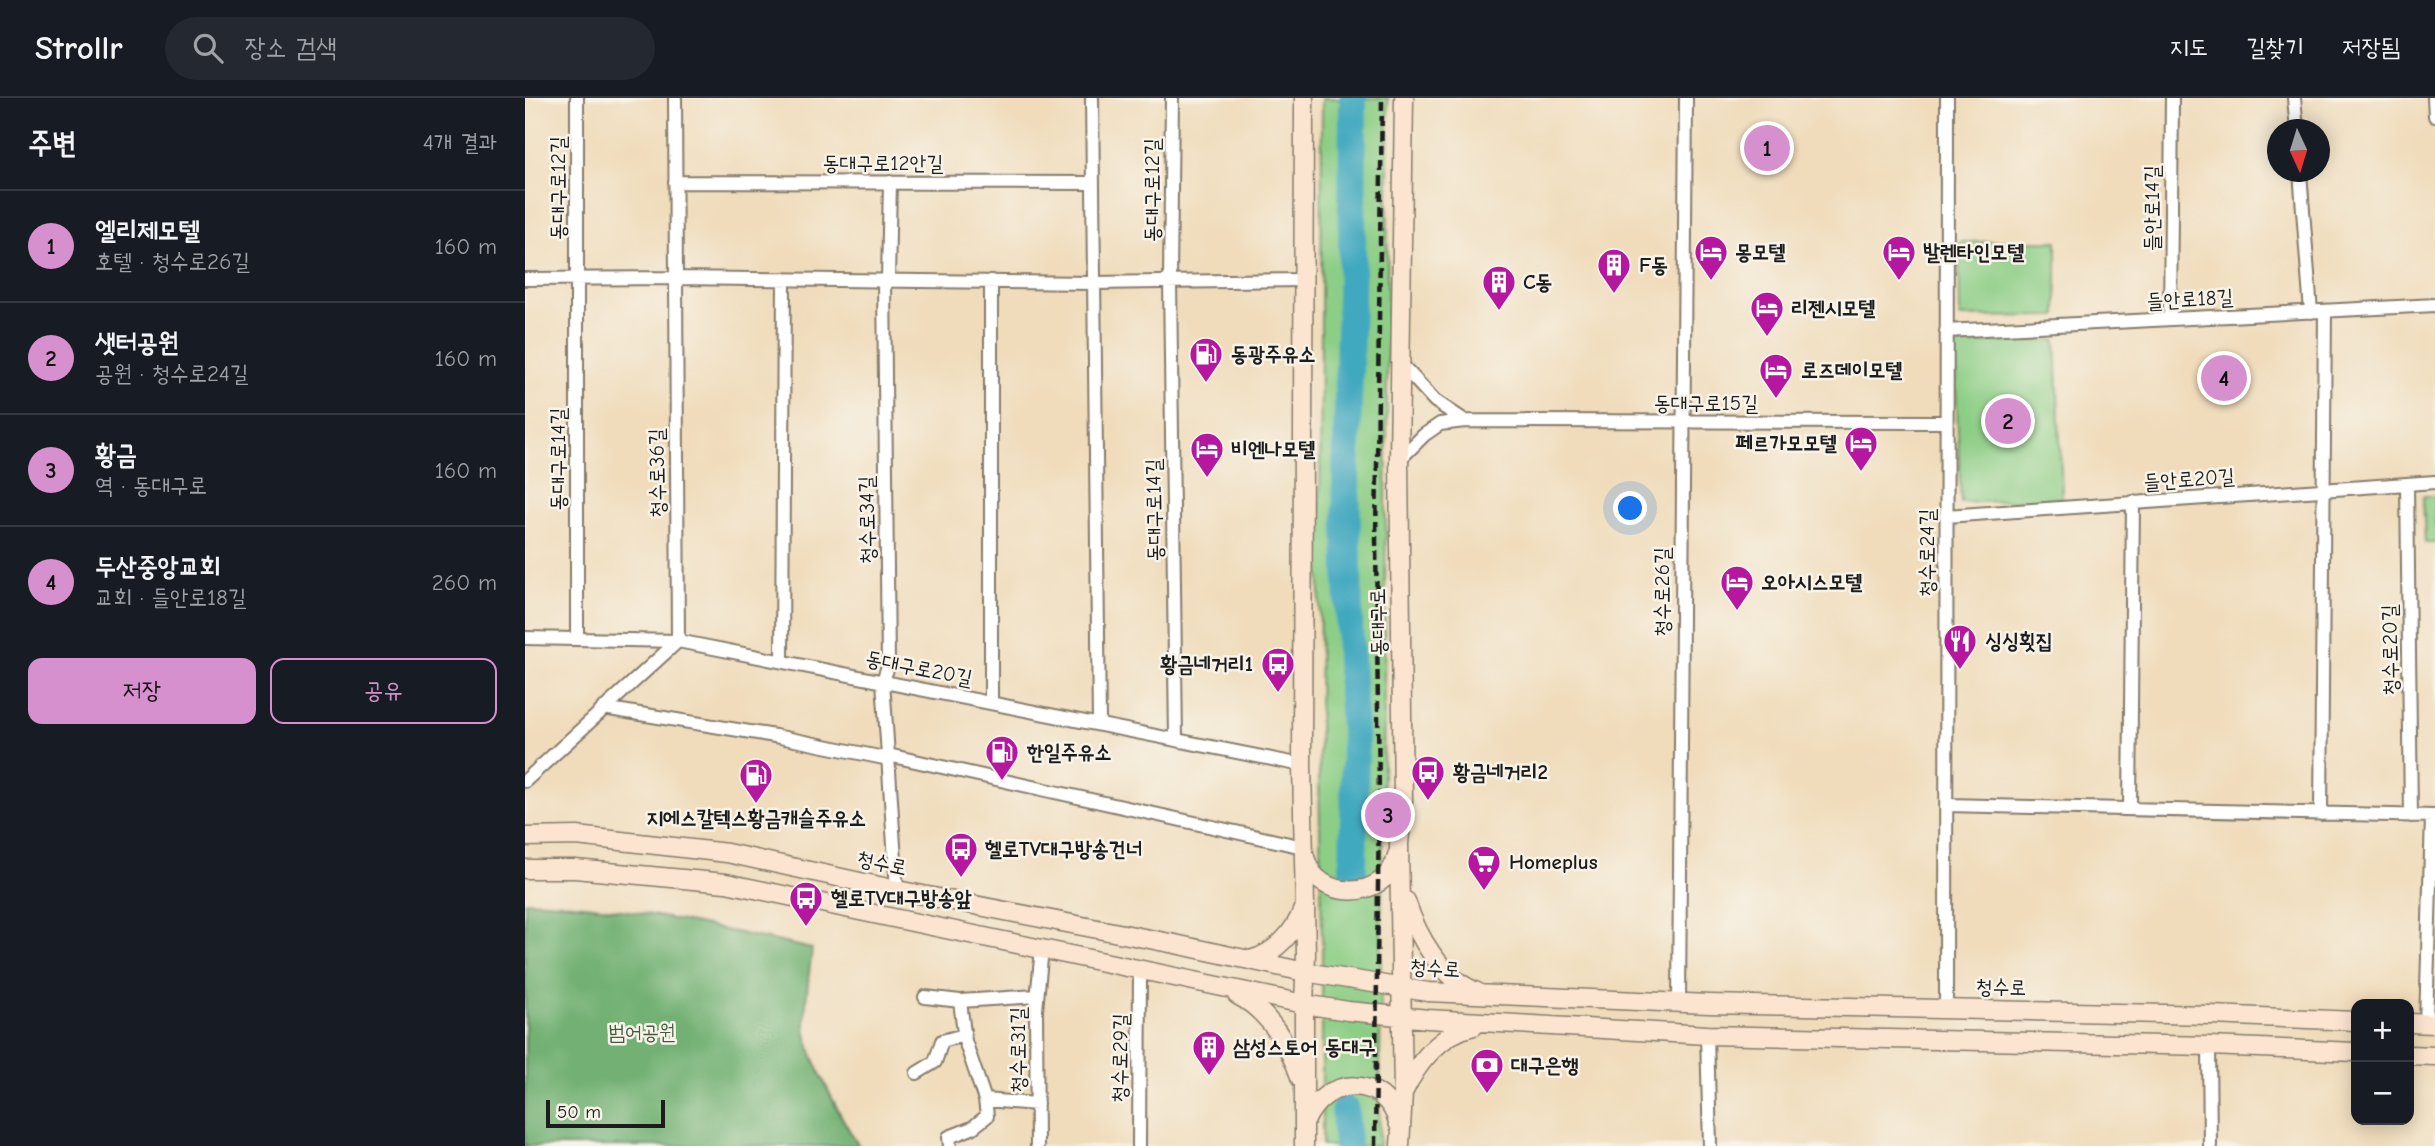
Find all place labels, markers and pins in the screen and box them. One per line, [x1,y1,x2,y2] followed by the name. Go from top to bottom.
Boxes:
[1744,122,1790,174] pin: 1
[1692,233,1730,282] hotel icon: 몽모텔
[1880,233,1918,282] hotel icon: 발렌타인모텔
[1735,240,1786,264] place label: 몽모텔
[1923,240,2024,264] place label: 발렌타인모텔
[1595,246,1633,295] building icon: F동
[1639,253,1668,277] place label: F동
[1480,263,1518,312] building icon: C동
[1523,270,1553,294] place label: C동
[1748,289,1786,338] hotel icon: 리젠시모텔
[1791,296,1876,320] place label: 리젠시모텔
[1187,335,1225,384] fuel station icon: 동광주유소
[1231,342,1316,366] place label: 동광주유소
[1757,351,1795,400] hotel icon: 로즈데이모텔
[2201,352,2247,404] pin: 4
[1801,358,1902,382] place label: 로즈데이모텔
[1985,395,2031,447] pin: 2
[1842,424,1880,473] hotel icon: 페르가모모텔
[1188,430,1226,479] hotel icon: 비엔나모텔
[1736,431,1837,455] place label: 페르가모모텔
[1231,437,1316,461] place label: 비엔나모텔
[1718,563,1756,612] hotel icon: 오아시스모텔
[1761,570,1862,594] place label: 오아시스모텔
[1941,622,1979,671] restaurant icon: 싱싱횟집
[1985,629,2053,653] place label: 싱싱횟집
[1259,645,1297,694] bus stop icon: 황금네거리1
[1160,652,1253,676] place label: 황금네거리1
[983,733,1021,782] fuel station icon: 한일주유소
[1026,740,1112,764] place label: 한일주유소
[1409,753,1447,802] bus stop icon: 황금네거리2
[737,756,775,805] fuel station icon: 지에스칼텍스황금캐슬주유소
[1453,760,1548,784] place label: 황금네거리2
[1365,789,1411,841] pin: 3
[646,806,866,830] place label: 지에스칼텍스황금캐슬주유소
[942,830,980,879] bus stop icon: 헬로TV대구방송건너
[984,837,1143,861] place label: 헬로TV대구방송건너
[1465,843,1503,892] supermarket icon: Homeplus
[1509,850,1598,874] place label: Homeplus
[787,879,825,928] bus stop icon: 헬로TV대구방송앞
[830,886,972,910] place label: 헬로TV대구방송앞
[1190,1028,1228,1077] building icon: 삼성스토어 동대구
[1233,1035,1376,1059] place label: 삼성스토어 동대구
[1468,1046,1506,1095] bank icon: 대구은행
[1511,1053,1579,1077] place label: 대구은행

